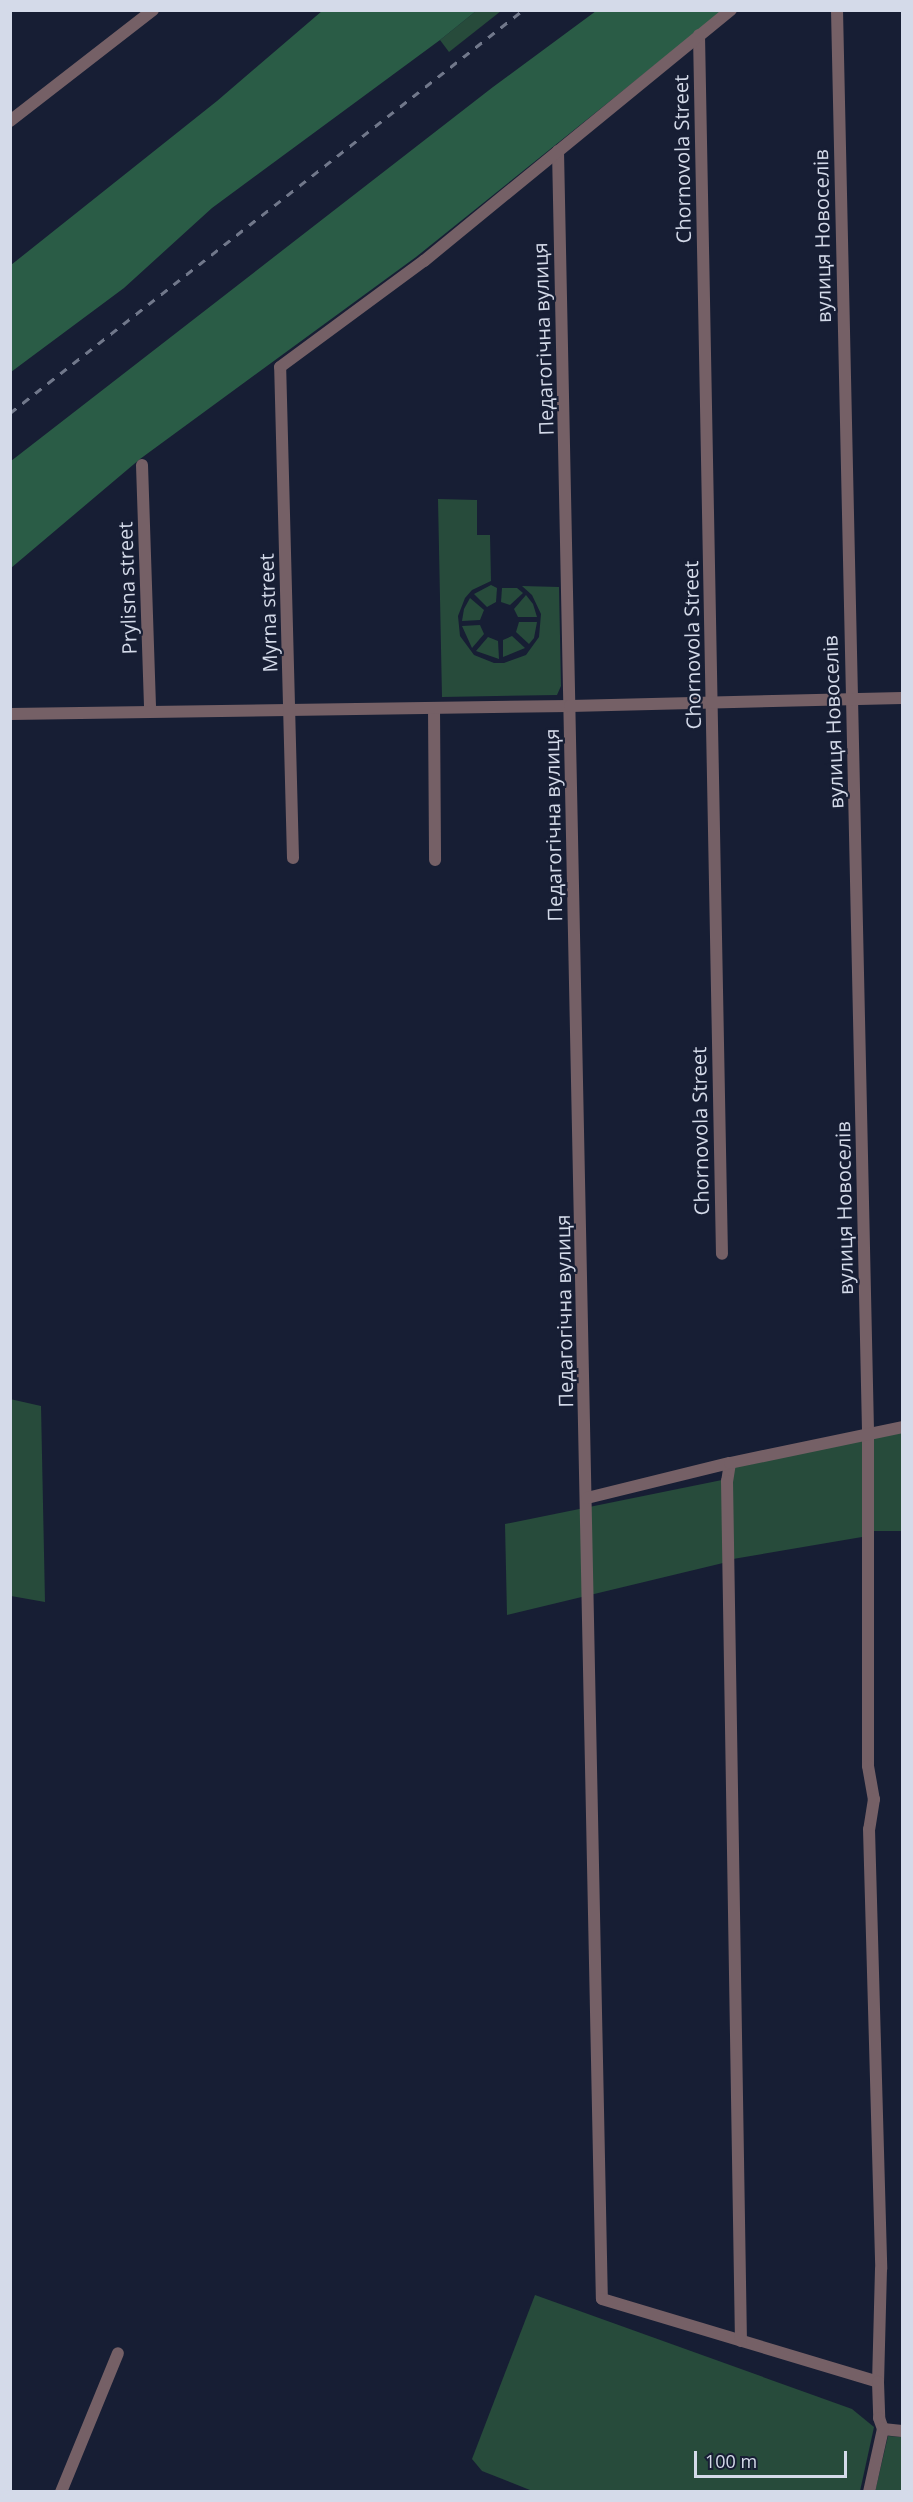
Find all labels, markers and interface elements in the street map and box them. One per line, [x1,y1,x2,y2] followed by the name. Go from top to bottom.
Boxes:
[669,75,695,243] street label: Chornovola Street
[808,149,836,323] street label: вулиця Новоселів
[528,242,558,436] street label: Педагогічна вулиця
[113,521,141,655] street label: Prylisna street
[254,553,282,673] street label: Myrna street
[679,561,705,729] street label: Chornovola Street
[818,635,848,809] street label: вулиця Новоселів
[539,728,567,922] street label: Педагогічна вулиця
[687,1047,713,1215] street label: Chornovola Street
[830,1121,858,1295] street label: вулиця Новоселів
[550,1214,578,1408] street label: Педагогічна вулиця
[697,2439,850,2477] scale bar
[705,2449,757,2473] text: 100 m

